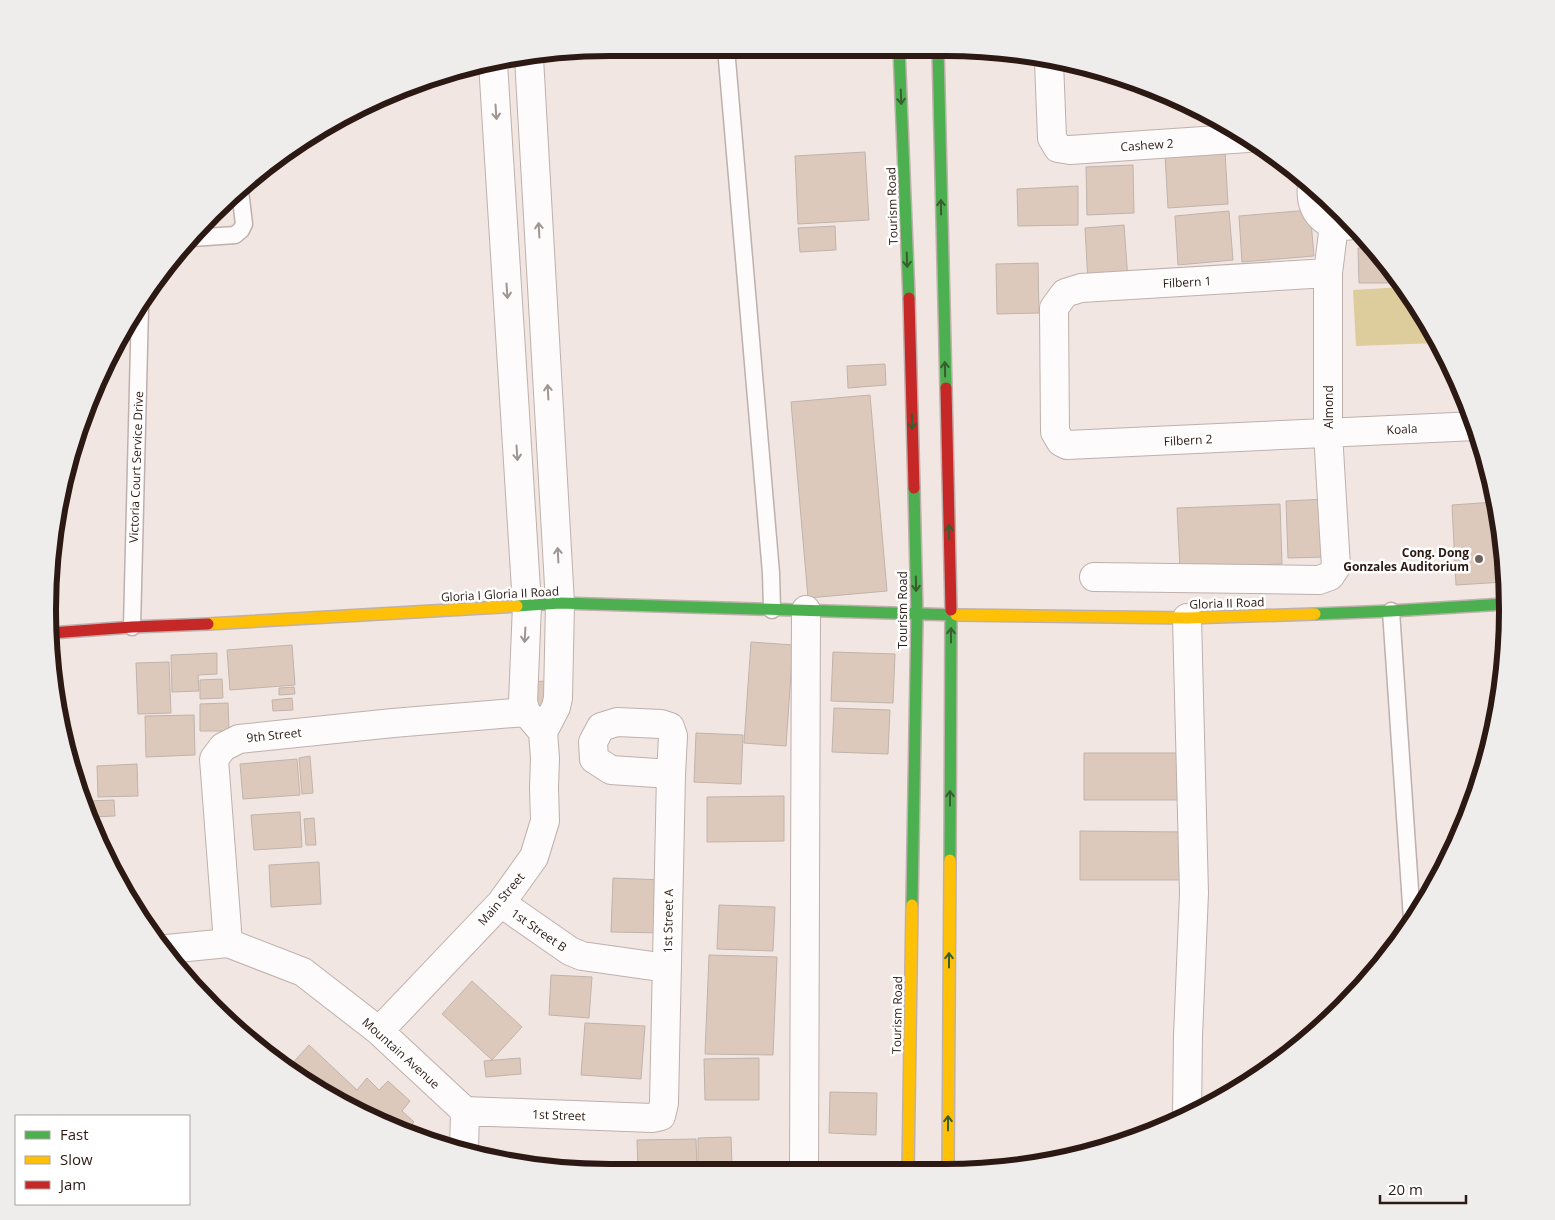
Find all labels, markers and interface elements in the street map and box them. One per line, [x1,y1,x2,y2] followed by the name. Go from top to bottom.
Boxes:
[896,88,906,105] one-way arrow
[491,103,500,119] one-way arrow
[1120,135,1174,155] street label: Cashew 2
[882,167,902,245] street label: Tourism Road
[937,199,946,215] one-way arrow
[535,222,544,238] one-way arrow
[903,251,912,267] one-way arrow
[1162,272,1212,292] street label: Filbern 1
[502,283,511,299] one-way arrow
[940,362,950,378] one-way arrow
[544,385,553,401] one-way arrow
[1320,385,1337,429] street label: Almond
[125,391,147,543] street label: Victoria Court Service Drive
[908,414,917,430] one-way arrow
[1386,420,1418,438] street label: Koala
[1163,430,1213,450] street label: Filbern 2
[512,445,521,461] one-way arrow
[944,524,954,540] one-way arrow
[1343,544,1469,575] place label: Cong. Dong Gonzales Auditorium
[553,547,562,563] one-way arrow
[1473,553,1485,565] marker: Cong. Dong Gonzales Auditorium
[894,571,911,649] street label: Tourism Road
[912,576,921,592] one-way arrow
[440,582,560,606] street label: Gloria I Gloria II Road
[1189,593,1265,613] street label: Gloria II Road
[521,627,530,643] one-way arrow
[946,627,956,644] one-way arrow
[246,724,302,746] street label: 9th Street
[945,790,955,806] one-way arrow
[474,869,528,929] street label: Main Street
[659,888,677,953] street label: 1st Street A
[508,905,570,956] street label: 1st Street B
[944,952,954,968] one-way arrow
[888,976,906,1054] street label: Tourism Road
[359,1014,444,1093] street label: Mountain Avenue
[532,1106,586,1124] street label: 1st Street
[15,1115,190,1205] legend
[944,1115,953,1131] one-way arrow
[60,1124,89,1144] text: Fast
[60,1149,93,1169] text: Slow
[1380,1172,1466,1204] scale bar
[58,1174,86,1194] text: Jam
[1388,1179,1423,1199] text: 20 m

